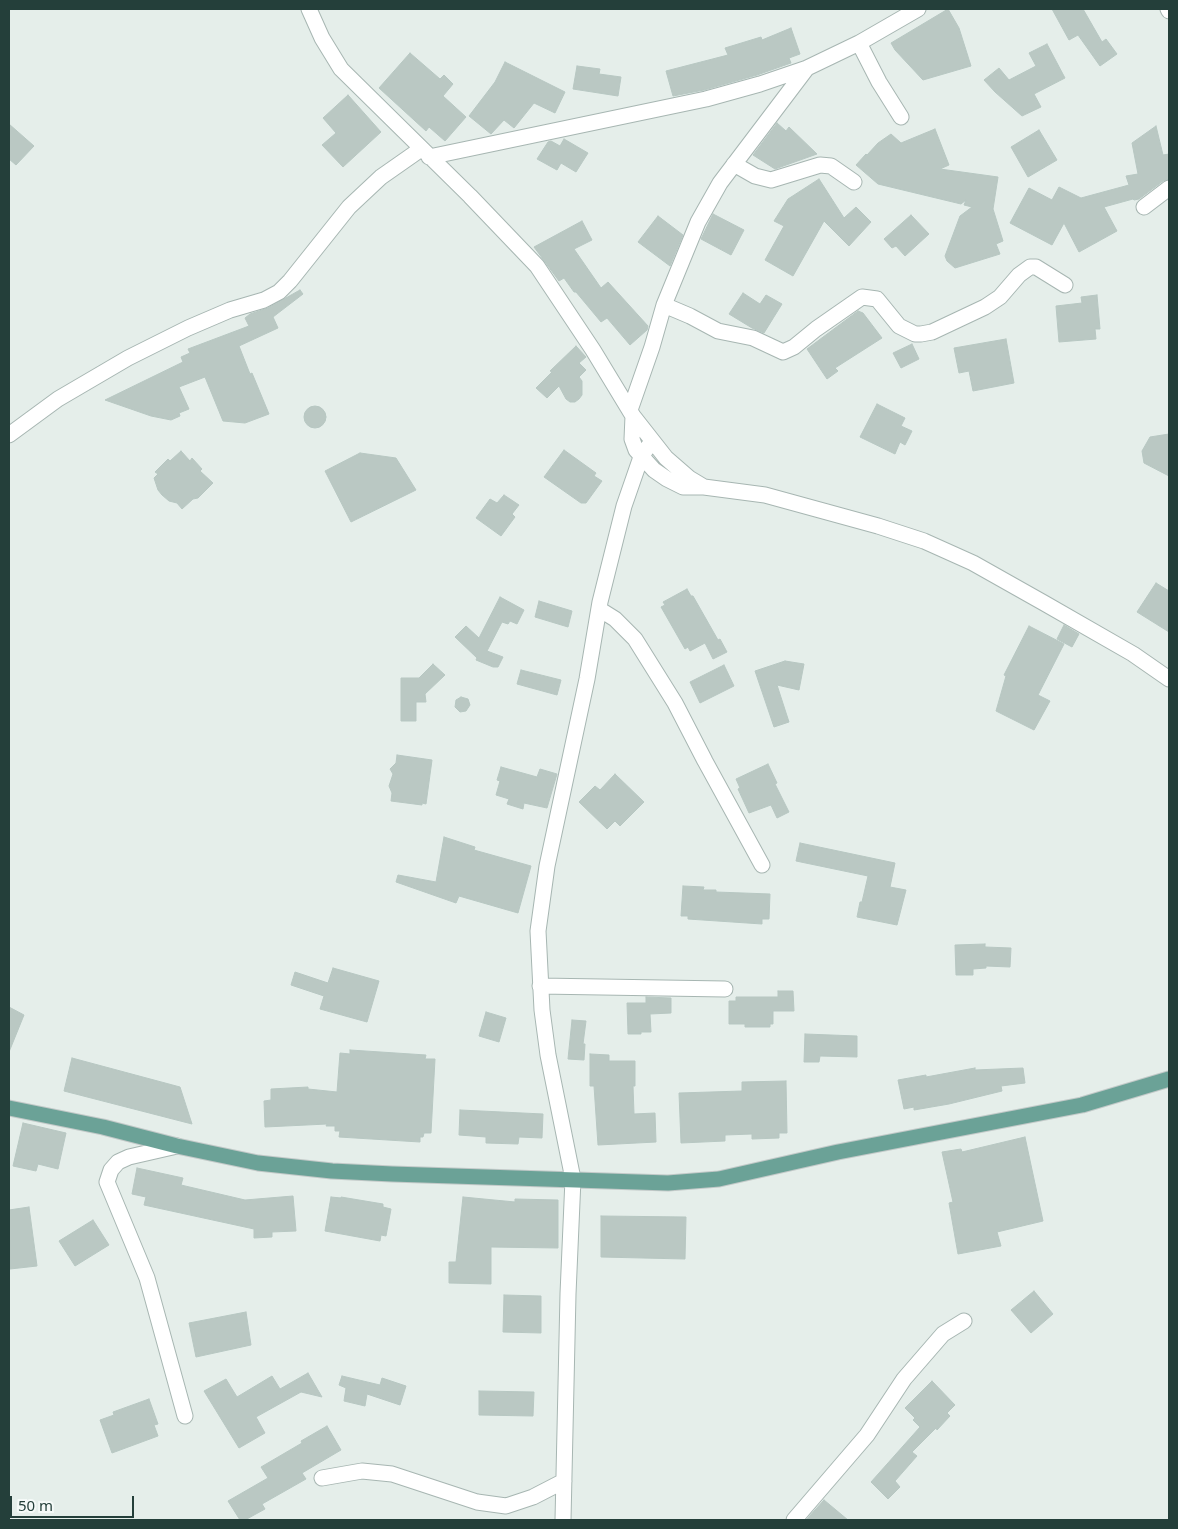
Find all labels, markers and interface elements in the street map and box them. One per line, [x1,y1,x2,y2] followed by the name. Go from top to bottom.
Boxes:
[12,1486,136,1518] scale bar
[18,1495,53,1515] text: 50 m

